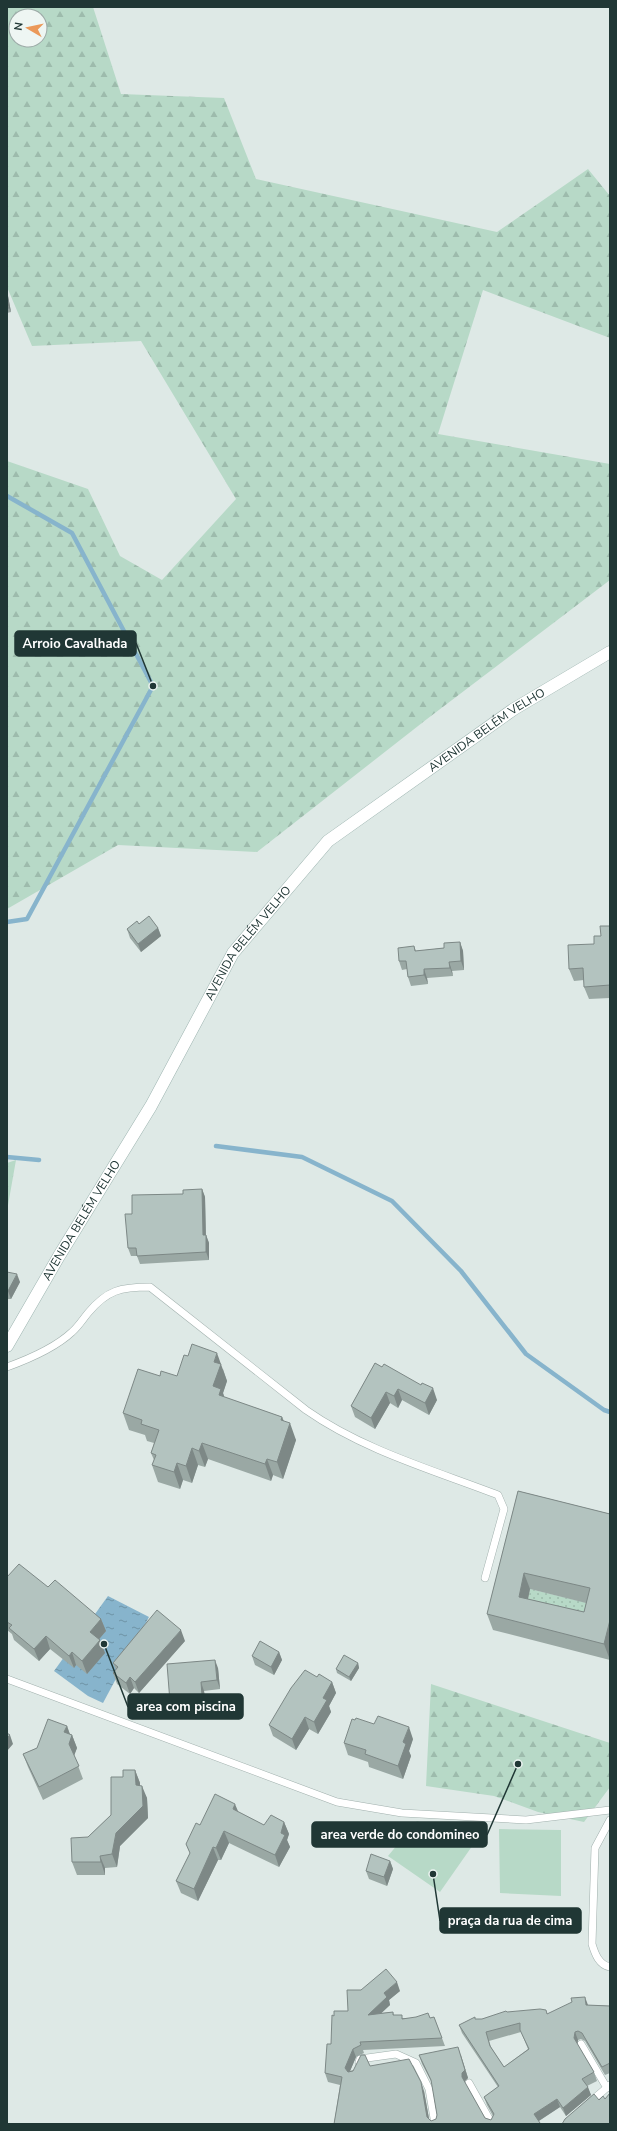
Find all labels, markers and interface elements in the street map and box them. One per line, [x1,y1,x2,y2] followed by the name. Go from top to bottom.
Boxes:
[8,8,48,48] north arrow
[11,21,27,32] text: N
[15,631,136,656] callout: Arroio Cavalhada
[23,635,127,653] text: Arroio Cavalhada
[425,684,548,775] street label: AVENIDA BELÉM VELHO
[201,883,294,1003] street label: AVENIDA BELÉM VELHO
[39,1157,124,1283] street label: AVENIDA BELÉM VELHO
[128,1694,243,1719] callout: area com piscina
[136,1698,236,1716] text: area com piscina
[312,1822,487,1847] callout: area verde do condomineo
[321,1826,479,1844] text: area verde do condomineo
[440,1908,581,1933] callout: praça da rua de cima
[448,1912,572,1930] text: praça da rua de cima

